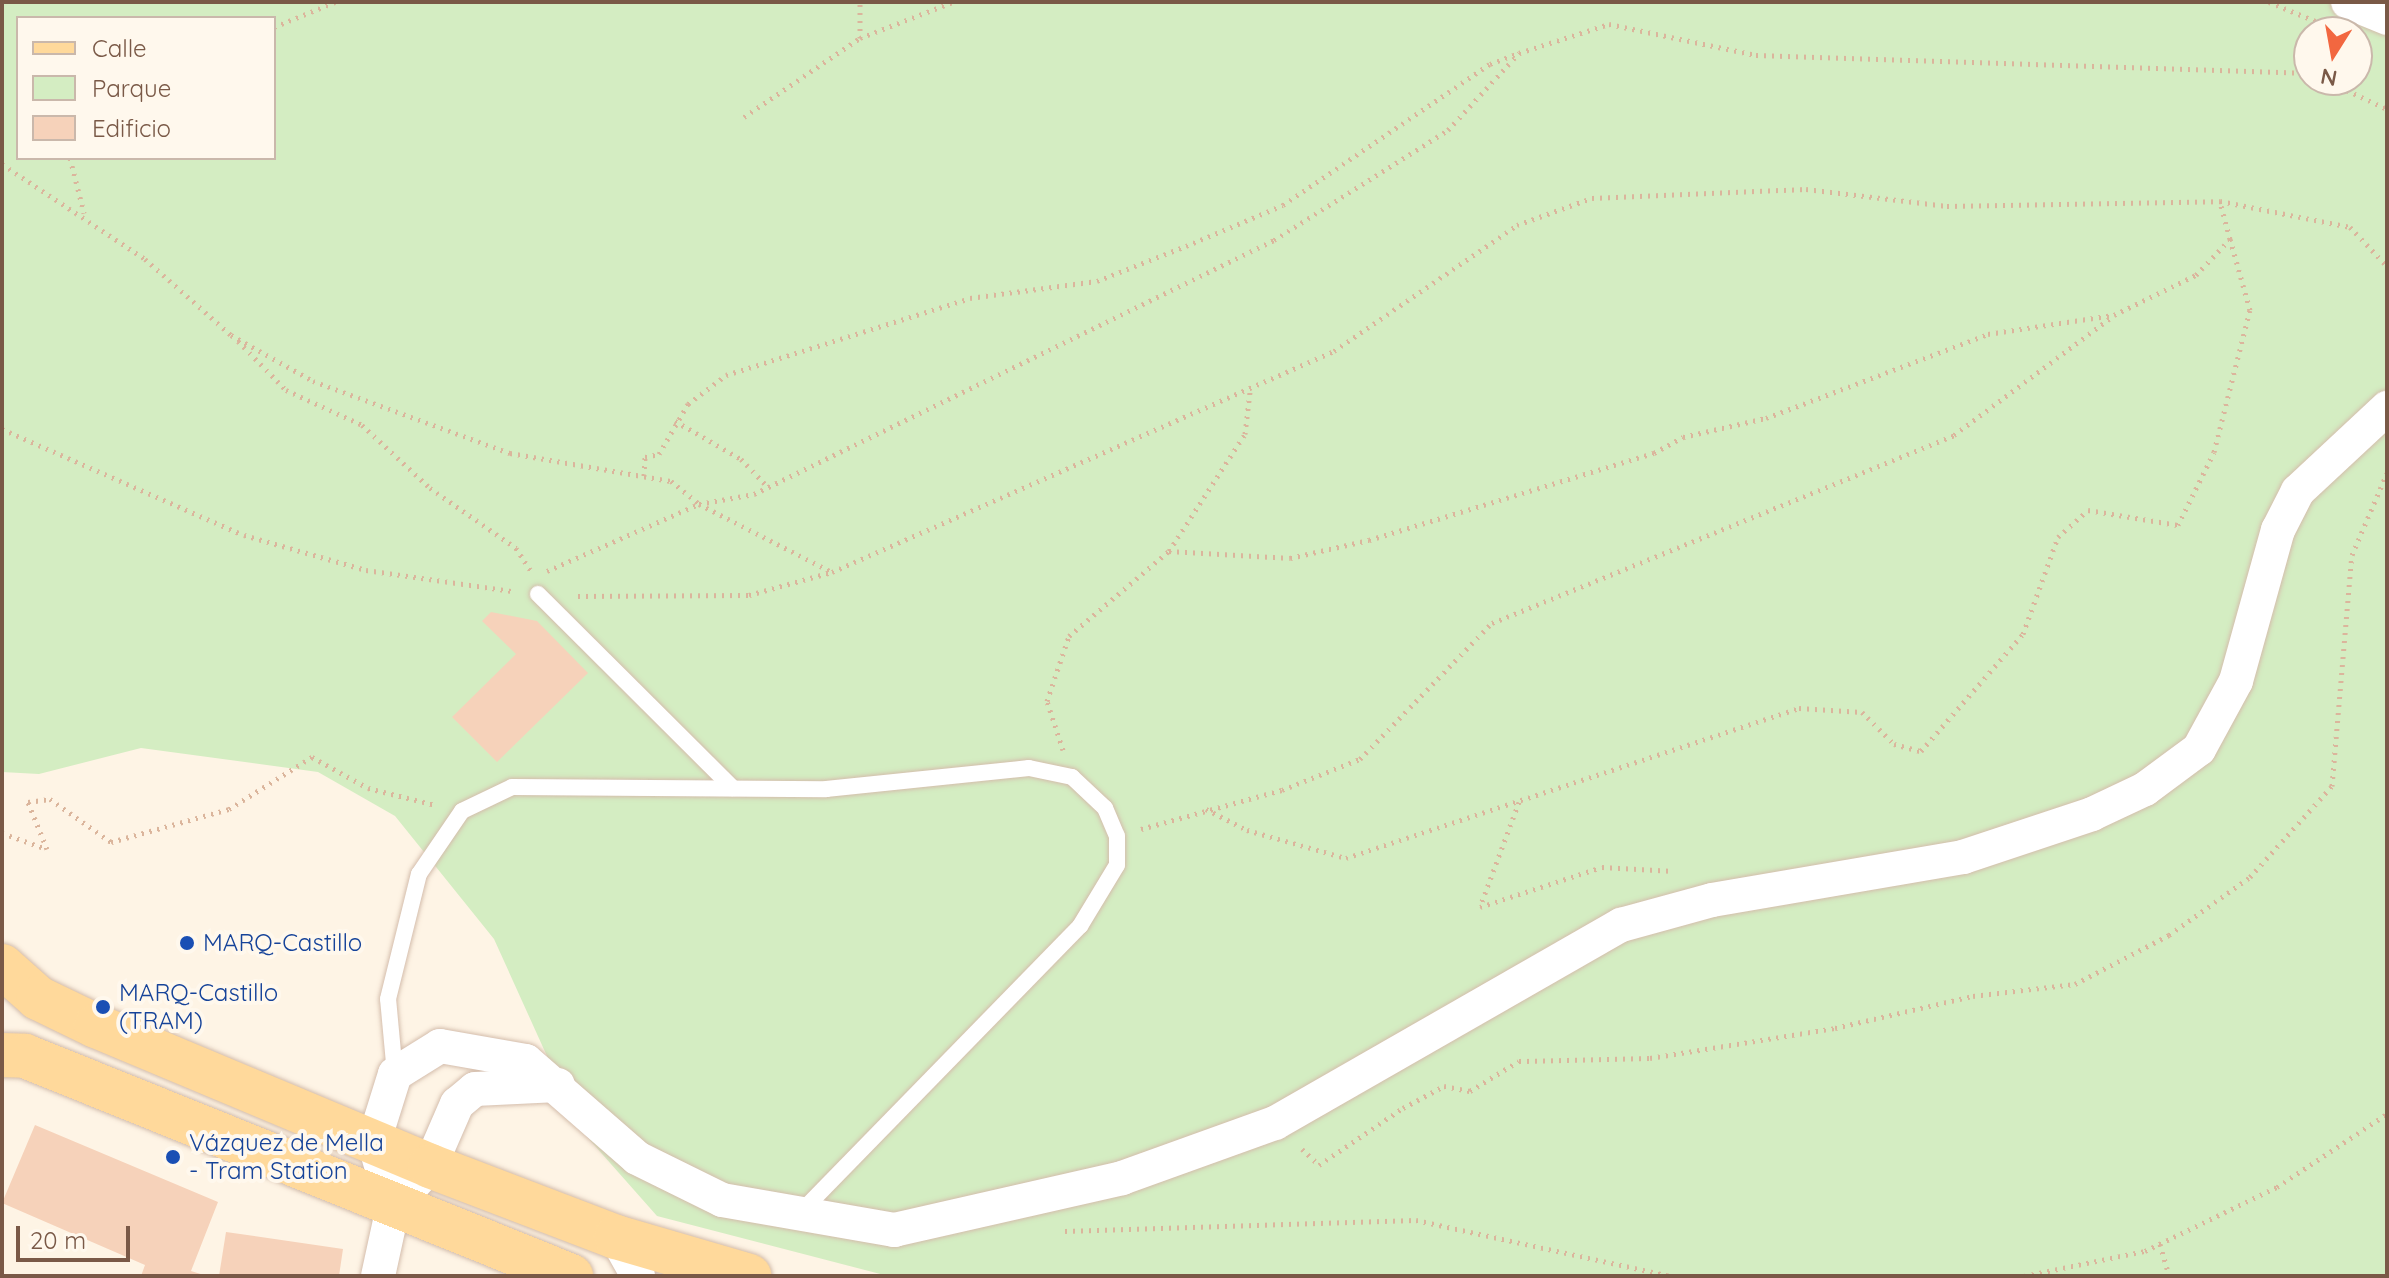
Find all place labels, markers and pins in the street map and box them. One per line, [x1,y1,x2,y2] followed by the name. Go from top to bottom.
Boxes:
[203,929,362,957] place label: MARQ-Castillo
[178,934,196,952] marker: MARQ-Castillo
[119,979,278,1035] place label: MARQ-Castillo (TRAM)
[94,998,112,1016] marker: MARQ-Castillo (TRAM)
[189,1129,384,1185] place label: Vázquez de Mella - Tram Station
[164,1148,182,1166] marker: Vázquez de Mella - Tram Station

